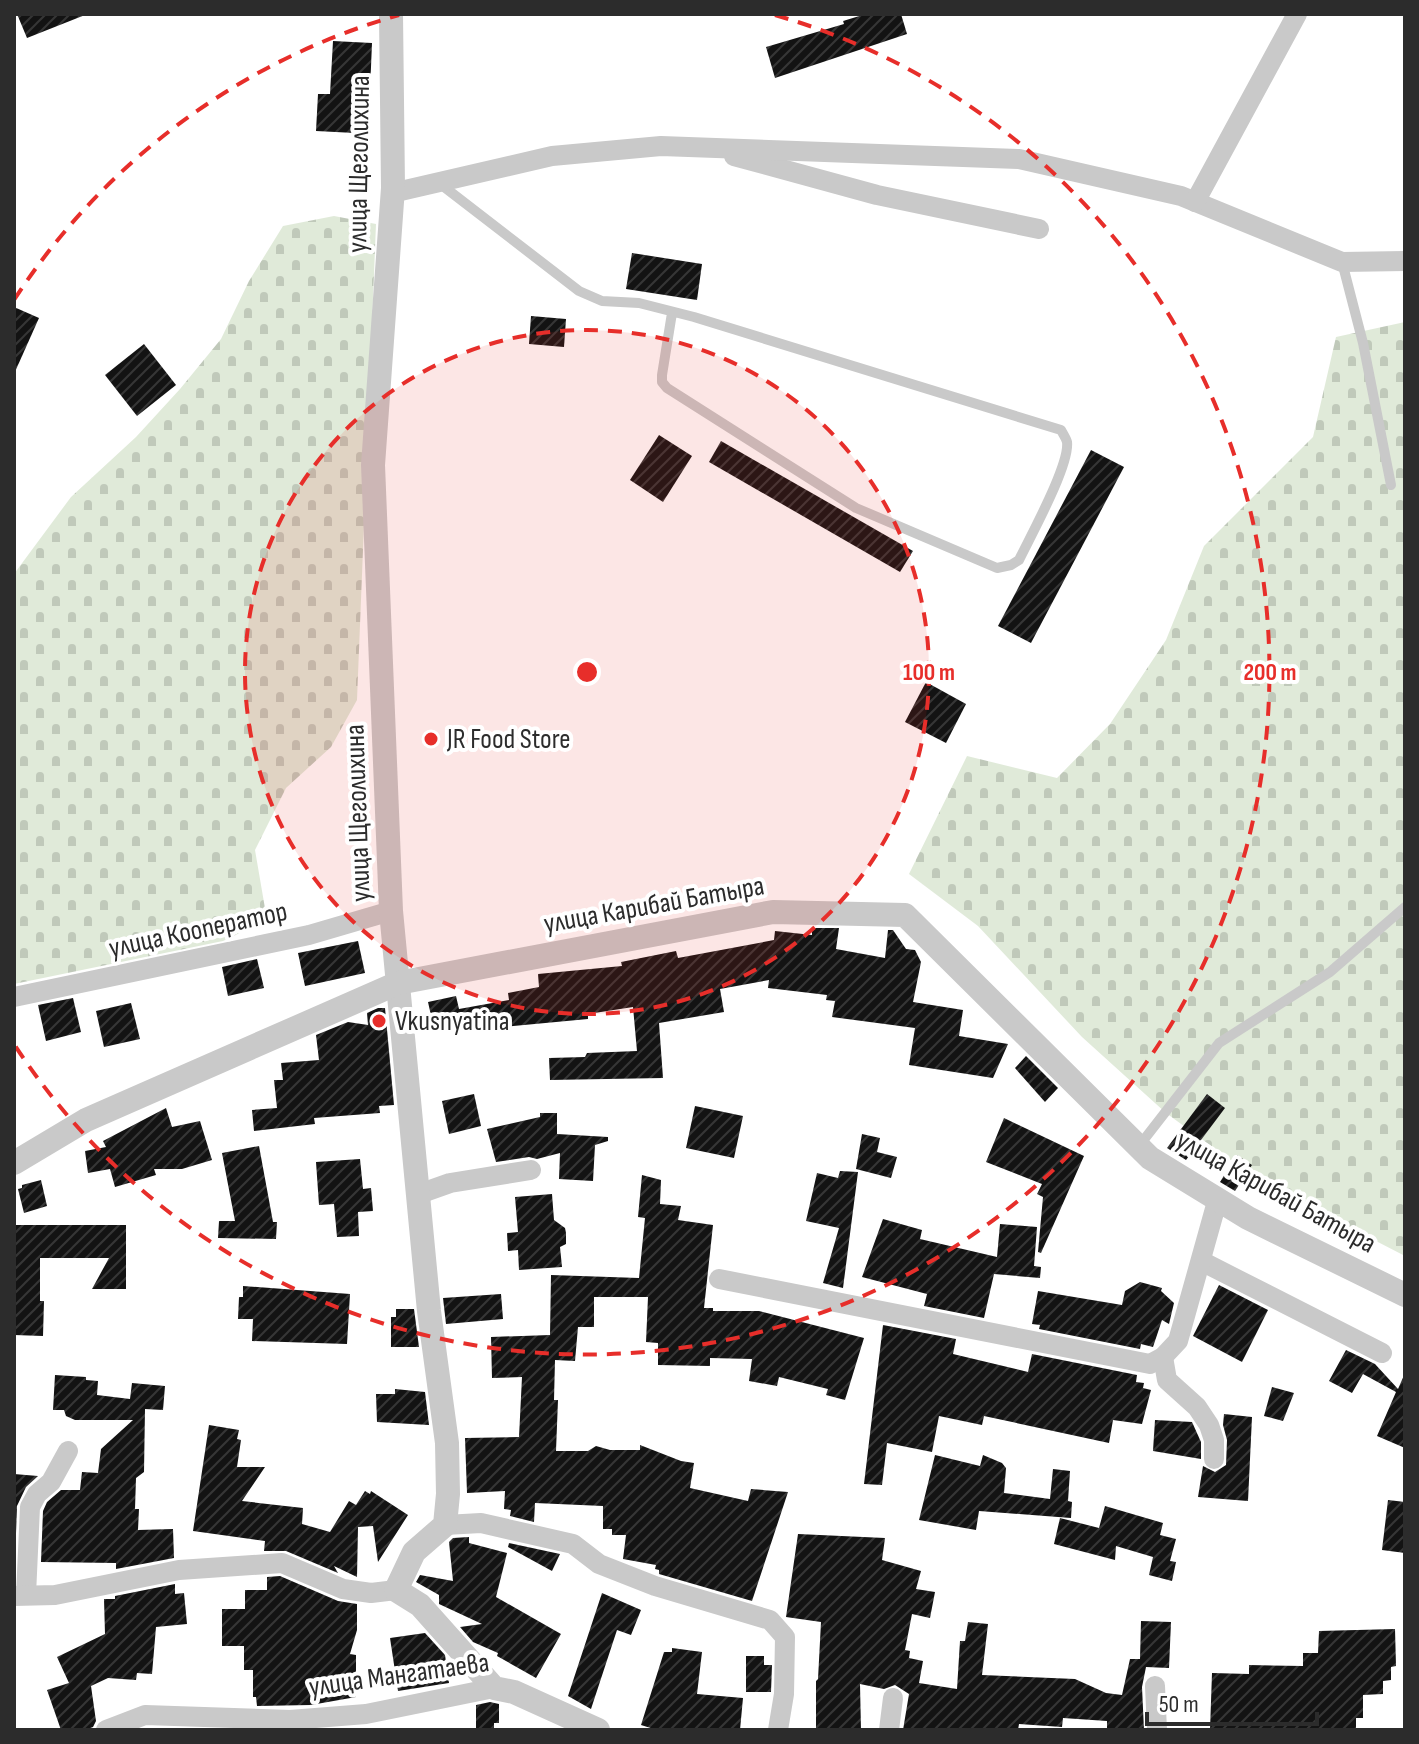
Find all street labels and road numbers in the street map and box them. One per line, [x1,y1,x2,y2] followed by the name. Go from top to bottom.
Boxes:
[341,75,377,253] street label: улица Щеголихина
[338,724,378,902] street label: улица Щеголихина
[541,869,767,941] street label: улица Карибай Батыра
[106,895,290,965] street label: улица Кооператор
[1170,1123,1382,1261] street label: улица Карибай Батыра
[307,1646,491,1704] street label: улица Мангатаева

